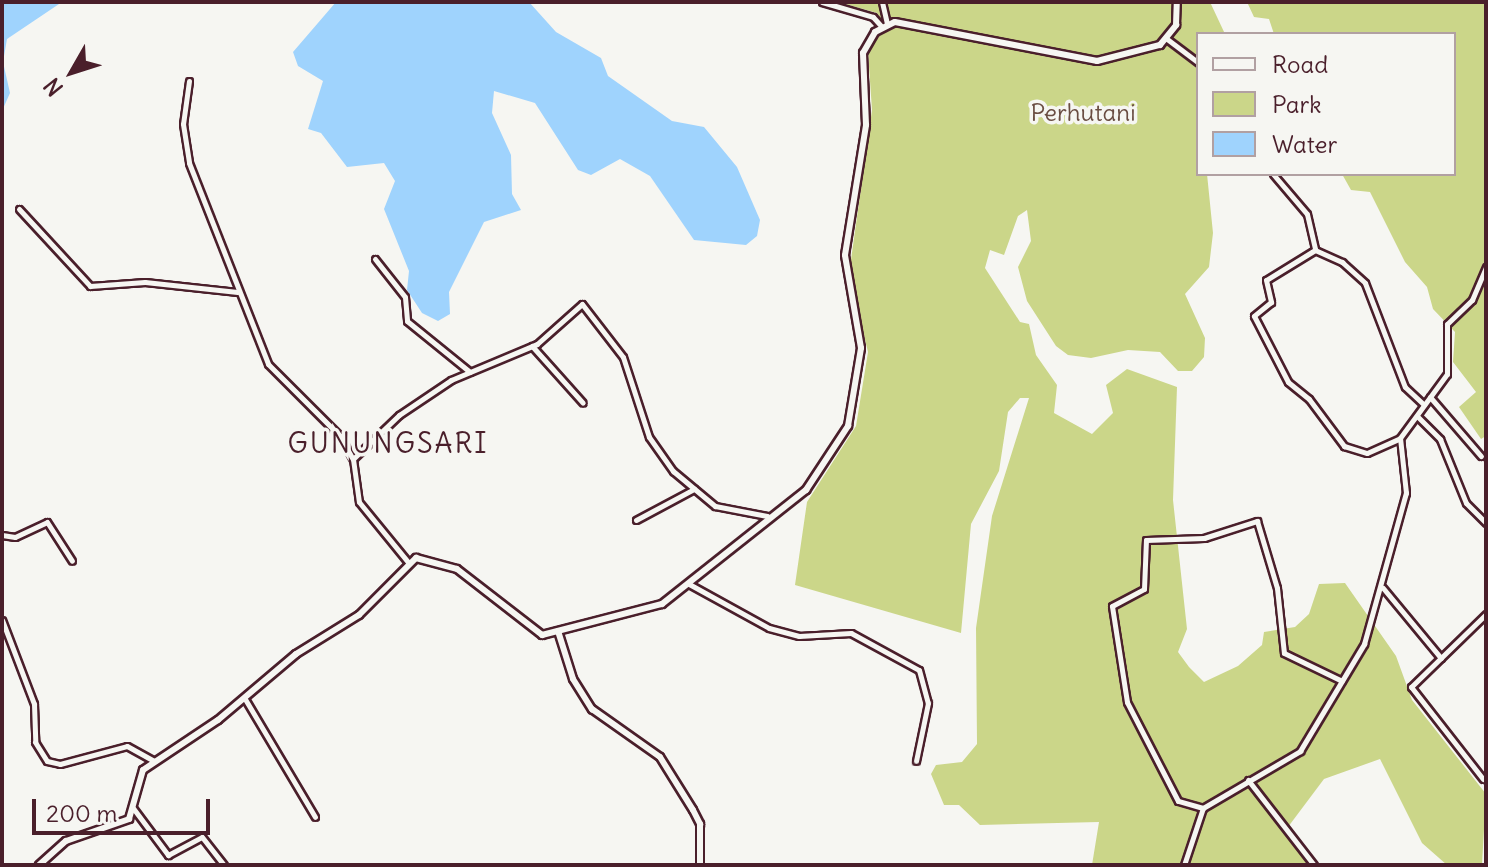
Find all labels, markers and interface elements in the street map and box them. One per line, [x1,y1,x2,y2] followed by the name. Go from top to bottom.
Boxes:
[32,32,112,112] north arrow
[1196,32,1456,176] legend
[1272,49,1328,79] text: Road
[38,72,69,102] text: N
[1272,89,1322,119] text: Park
[1030,99,1136,127] park label: Perhutani
[1272,129,1337,159] text: Water
[288,426,488,460] district label: GUNUNGSARI
[36,783,214,833] scale bar
[46,798,118,828] text: 200 m

